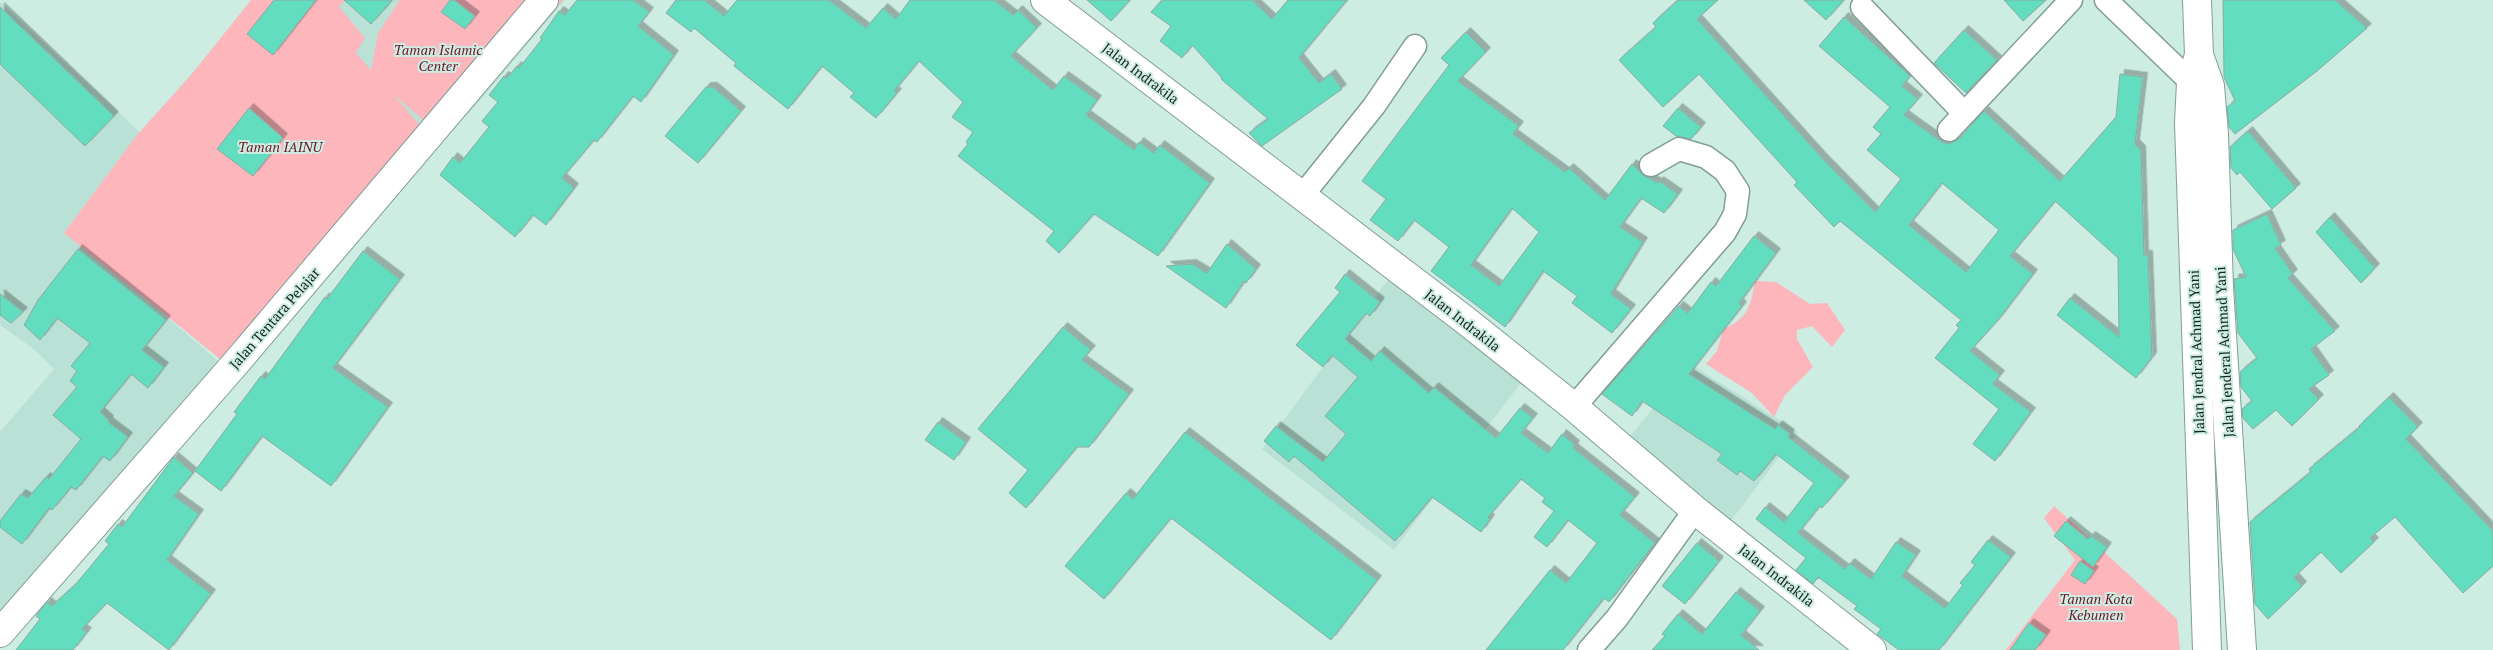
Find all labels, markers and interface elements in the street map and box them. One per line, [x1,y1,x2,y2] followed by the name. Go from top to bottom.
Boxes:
[1099,38,1183,108] street label: Jalan Indrakila
[394,40,483,75] park label: Taman Islamic Center
[238,137,324,156] park label: Taman IAINU
[225,263,324,373] street label: Jalan Tentara Pelajar
[2210,266,2238,438] street label: Jalan Jenderal Achmad Yani
[2184,270,2208,434] street label: Jalan Jendral Achmad Yani
[1421,284,1505,356] street label: Jalan Indrakila
[1735,539,1819,611] street label: Jalan Indrakila
[2059,589,2133,624] park label: Taman Kota Kebumen

